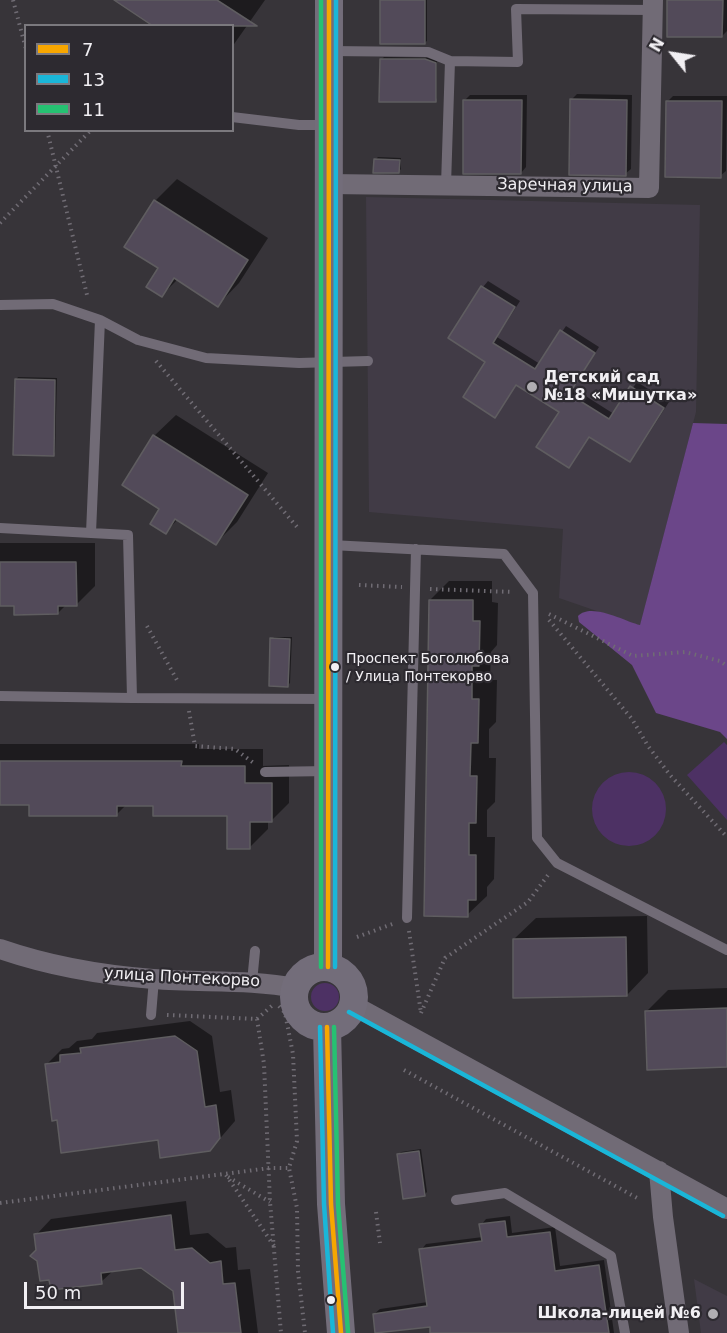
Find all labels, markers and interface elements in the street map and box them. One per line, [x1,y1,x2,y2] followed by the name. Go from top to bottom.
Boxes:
[24,24,234,132] legend
[643,24,703,84] north arrow
[645,34,669,55] text: N
[82,39,93,60] text: 7
[82,69,105,90] text: 13
[82,99,105,120] text: 11
[497,175,633,197] street label: Заречная улица
[544,368,697,406] place label: Детский сад №18 «Мишутка»
[525,380,539,394] marker: Детский сад №18 «Мишутка»
[346,651,509,684] place label: Проспект Боголюбова / Улица Понтекорво
[329,661,341,673] marker: Проспект Боголюбова / Улица Понтекорво
[104,964,260,992] street label: улица Понтекорво
[27,1270,188,1308] scale bar
[35,1282,81,1303] text: 50 m
[325,1294,337,1306] unlabelled marker
[537,1304,701,1324] place label: Школа-лицей №6
[706,1307,720,1321] marker: Школа-лицей №6

